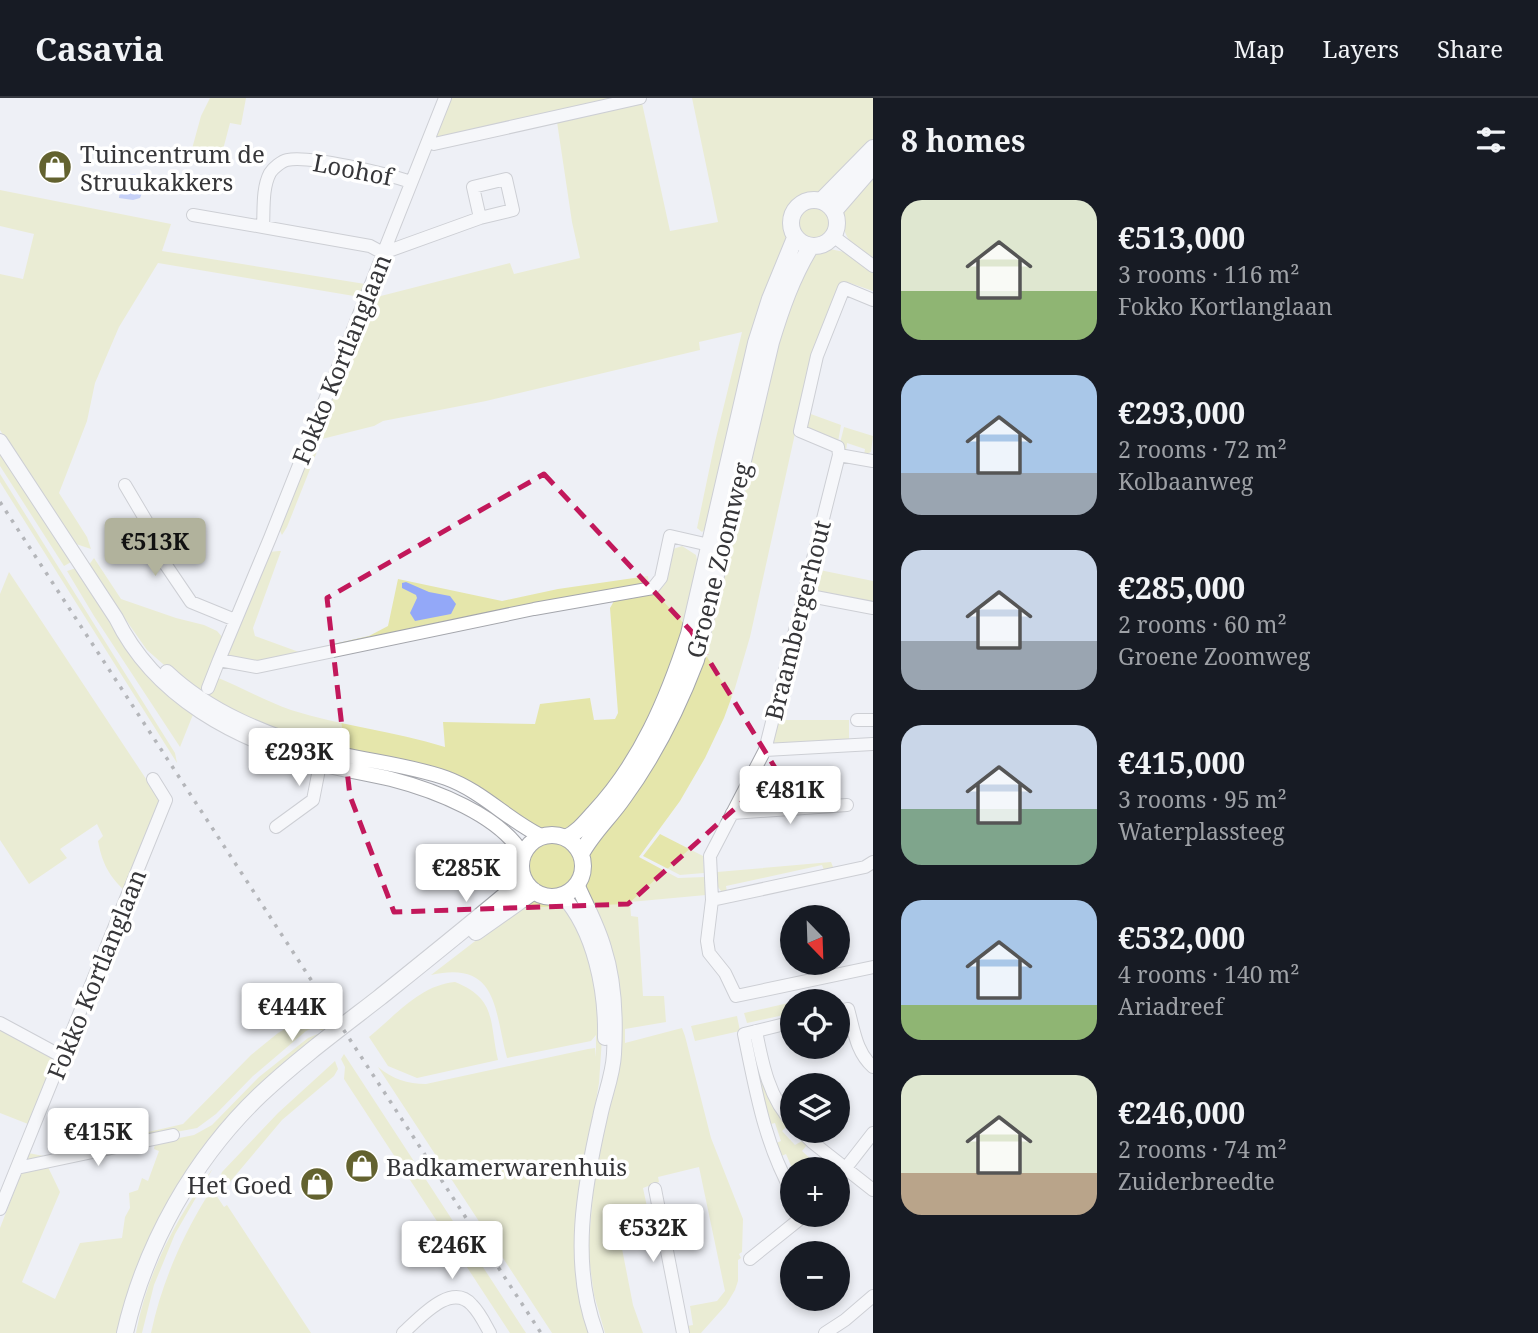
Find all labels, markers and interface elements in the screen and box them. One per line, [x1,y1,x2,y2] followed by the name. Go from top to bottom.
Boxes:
[35,26,164,71] text: Casavia
[1234,32,1285,65] text: Map
[1323,32,1399,65] text: Layers
[1437,32,1503,65] text: Share
[901,120,1025,161] text: 8 homes
[1472,121,1510,159] icon: filters
[80,137,265,198] place label: Tuincentrum de Struukakkers
[310,145,398,193] street label: Loohof
[36,148,74,186] shop icon: Tuincentrum de Struukakkers
[1118,217,1245,258] text: €513,000
[957,228,1041,312] icon: home
[284,249,398,469] street label: Fokko Kortlanglaan
[1118,258,1300,290] text: 3 rooms · 116 m²
[1118,290,1333,322] text: Fokko Kortlanglaan
[1118,392,1245,433] text: €293,000
[957,403,1041,487] icon: home
[1118,433,1287,465] text: 2 rooms · 72 m²
[678,459,758,661] street label: Groene Zoomweg
[1118,465,1253,497] text: Kolbaanweg
[756,517,838,723] street label: Braambergerhout
[106,518,204,578] pin: €513K
[121,525,189,557] text: €513K
[1118,567,1245,608] text: €285,000
[957,578,1041,662] icon: home
[1118,608,1287,640] text: 2 rooms · 60 m²
[1118,640,1310,672] text: Groene Zoomweg
[250,728,348,788] pin: €293K
[265,735,333,767] text: €293K
[1118,742,1245,783] text: €415,000
[957,753,1041,837] icon: home
[741,766,839,826] pin: €481K
[756,773,824,805] text: €481K
[1118,783,1287,815] text: 3 rooms · 95 m²
[1118,815,1285,847] text: Waterplassteeg
[417,844,515,904] pin: €285K
[432,851,500,883] text: €285K
[39,864,153,1084] street label: Fokko Kortlanglaan
[780,905,850,975] north arrow
[780,905,850,1311] map controls
[1118,917,1245,958] text: €532,000
[957,928,1041,1012] icon: home
[1118,958,1300,990] text: 4 rooms · 140 m²
[243,984,341,1043] pin: €444K
[780,989,850,1059] button: locate
[258,990,326,1022] text: €444K
[1118,990,1223,1022] text: Ariadreef
[780,1073,850,1143] button: layers
[1118,1092,1245,1133] text: €246,000
[957,1103,1041,1187] icon: home
[49,1108,147,1168] pin: €415K
[64,1115,132,1147] text: €415K
[1118,1133,1287,1165] text: 2 rooms · 74 m²
[343,1147,381,1185] shop icon: Badkamerwarenhuis
[386,1150,627,1183] place label: Badkamerwarenhuis
[780,1157,850,1227] button: +
[298,1165,336,1203] shop icon: Het Goed
[1118,1165,1275,1197] text: Zuiderbreedte
[187,1168,292,1201] place label: Het Goed
[604,1204,702,1264] pin: €532K
[619,1211,687,1243] text: €532K
[403,1222,501,1281] pin: €246K
[418,1228,486,1260] text: €246K
[780,1241,850,1311] button: −

